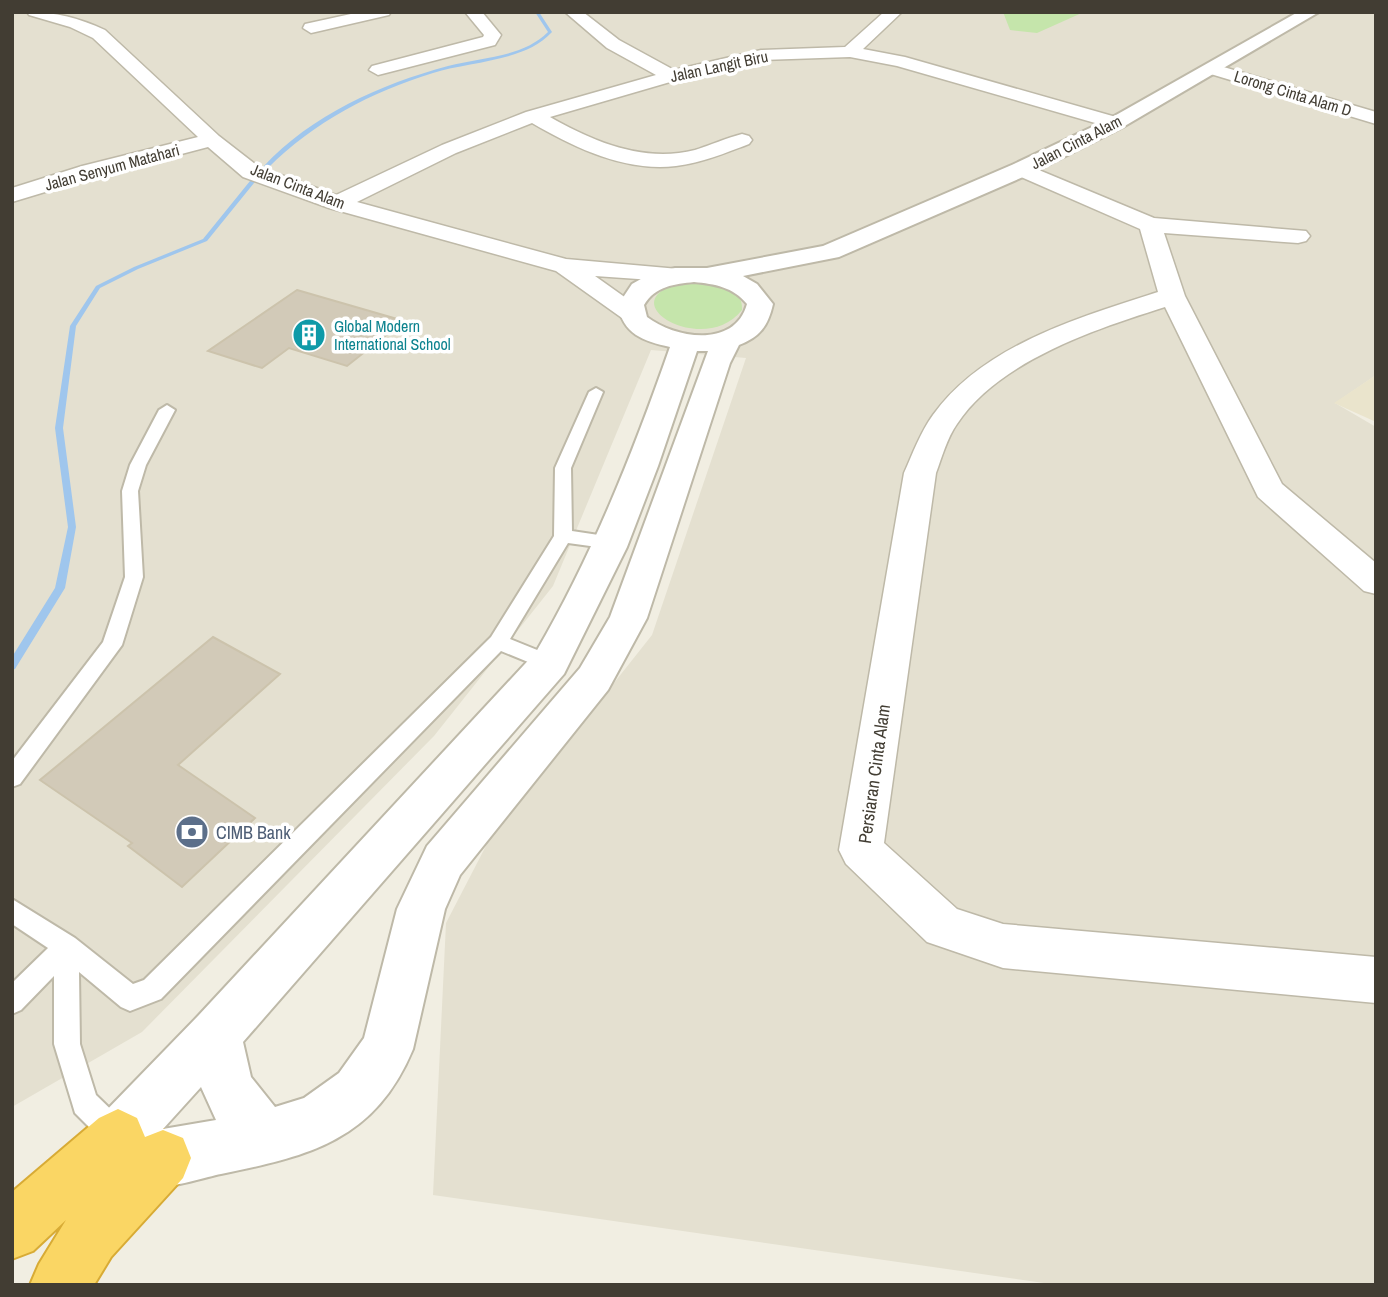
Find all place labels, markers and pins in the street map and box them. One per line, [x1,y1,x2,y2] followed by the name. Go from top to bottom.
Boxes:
[334,315,451,355] place label: Global Modern International School
[290,316,328,354] building icon: Global Modern International School
[173,813,211,851] bank icon: CIMB Bank
[216,820,291,845] place label: CIMB Bank

